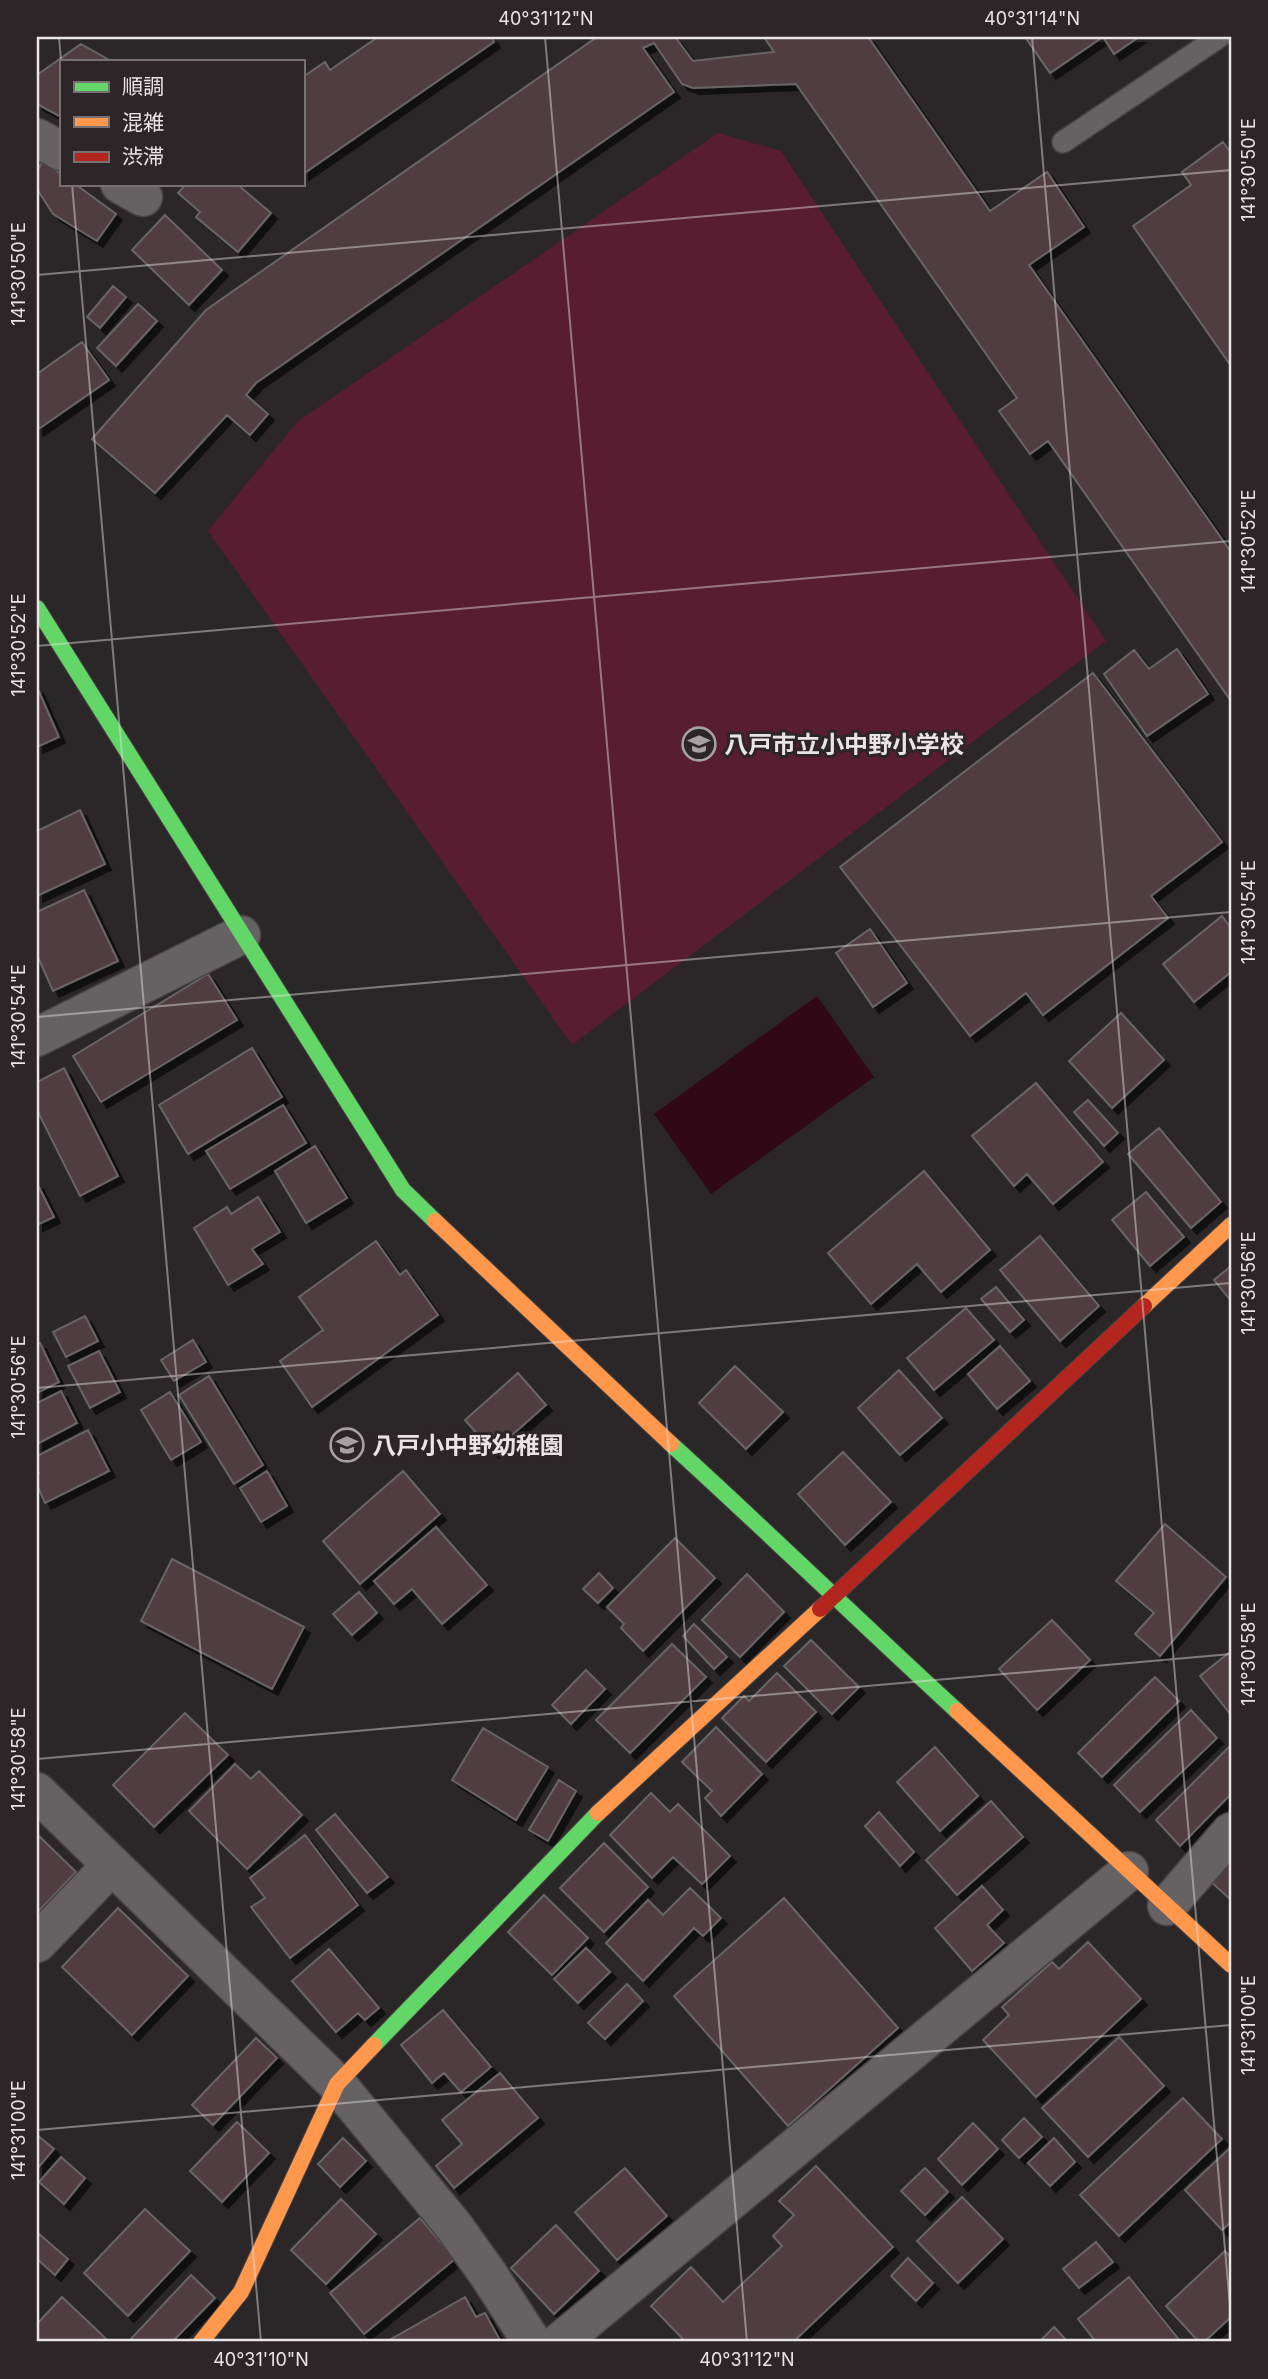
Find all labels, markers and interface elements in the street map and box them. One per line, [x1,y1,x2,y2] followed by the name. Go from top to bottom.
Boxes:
[498,8,594,29] text: 40°31'12"N
[984,8,1080,29] text: 40°31'14"N
[60,60,304,186] legend
[122,74,164,99] text: 順調
[122,110,164,135] text: 混雑
[1238,118,1259,222] text: 141°30'50"E
[122,144,164,169] text: 渋滞
[8,222,29,326] text: 141°30'50"E
[1238,489,1259,593] text: 141°30'52"E
[8,593,29,697] text: 141°30'52"E
[680,725,718,763] school or university icon: 八戸市立小中野小学校
[724,730,964,759] place label: 八戸市立小中野小学校
[1238,860,1259,964] text: 141°30'54"E
[8,964,29,1068] text: 141°30'54"E
[1238,1231,1259,1335] text: 141°30'56"E
[8,1335,29,1439] text: 141°30'56"E
[328,1426,366,1464] school or university icon: 八戸小中野幼稚園
[372,1431,564,1460] place label: 八戸小中野幼稚園
[1238,1602,1259,1706] text: 141°30'58"E
[8,1707,29,1811] text: 141°30'58"E
[1238,1975,1259,2075] text: 141°31'00"E
[8,2080,29,2180] text: 141°31'00"E
[213,2349,309,2370] text: 40°31'10"N
[699,2349,795,2370] text: 40°31'12"N

